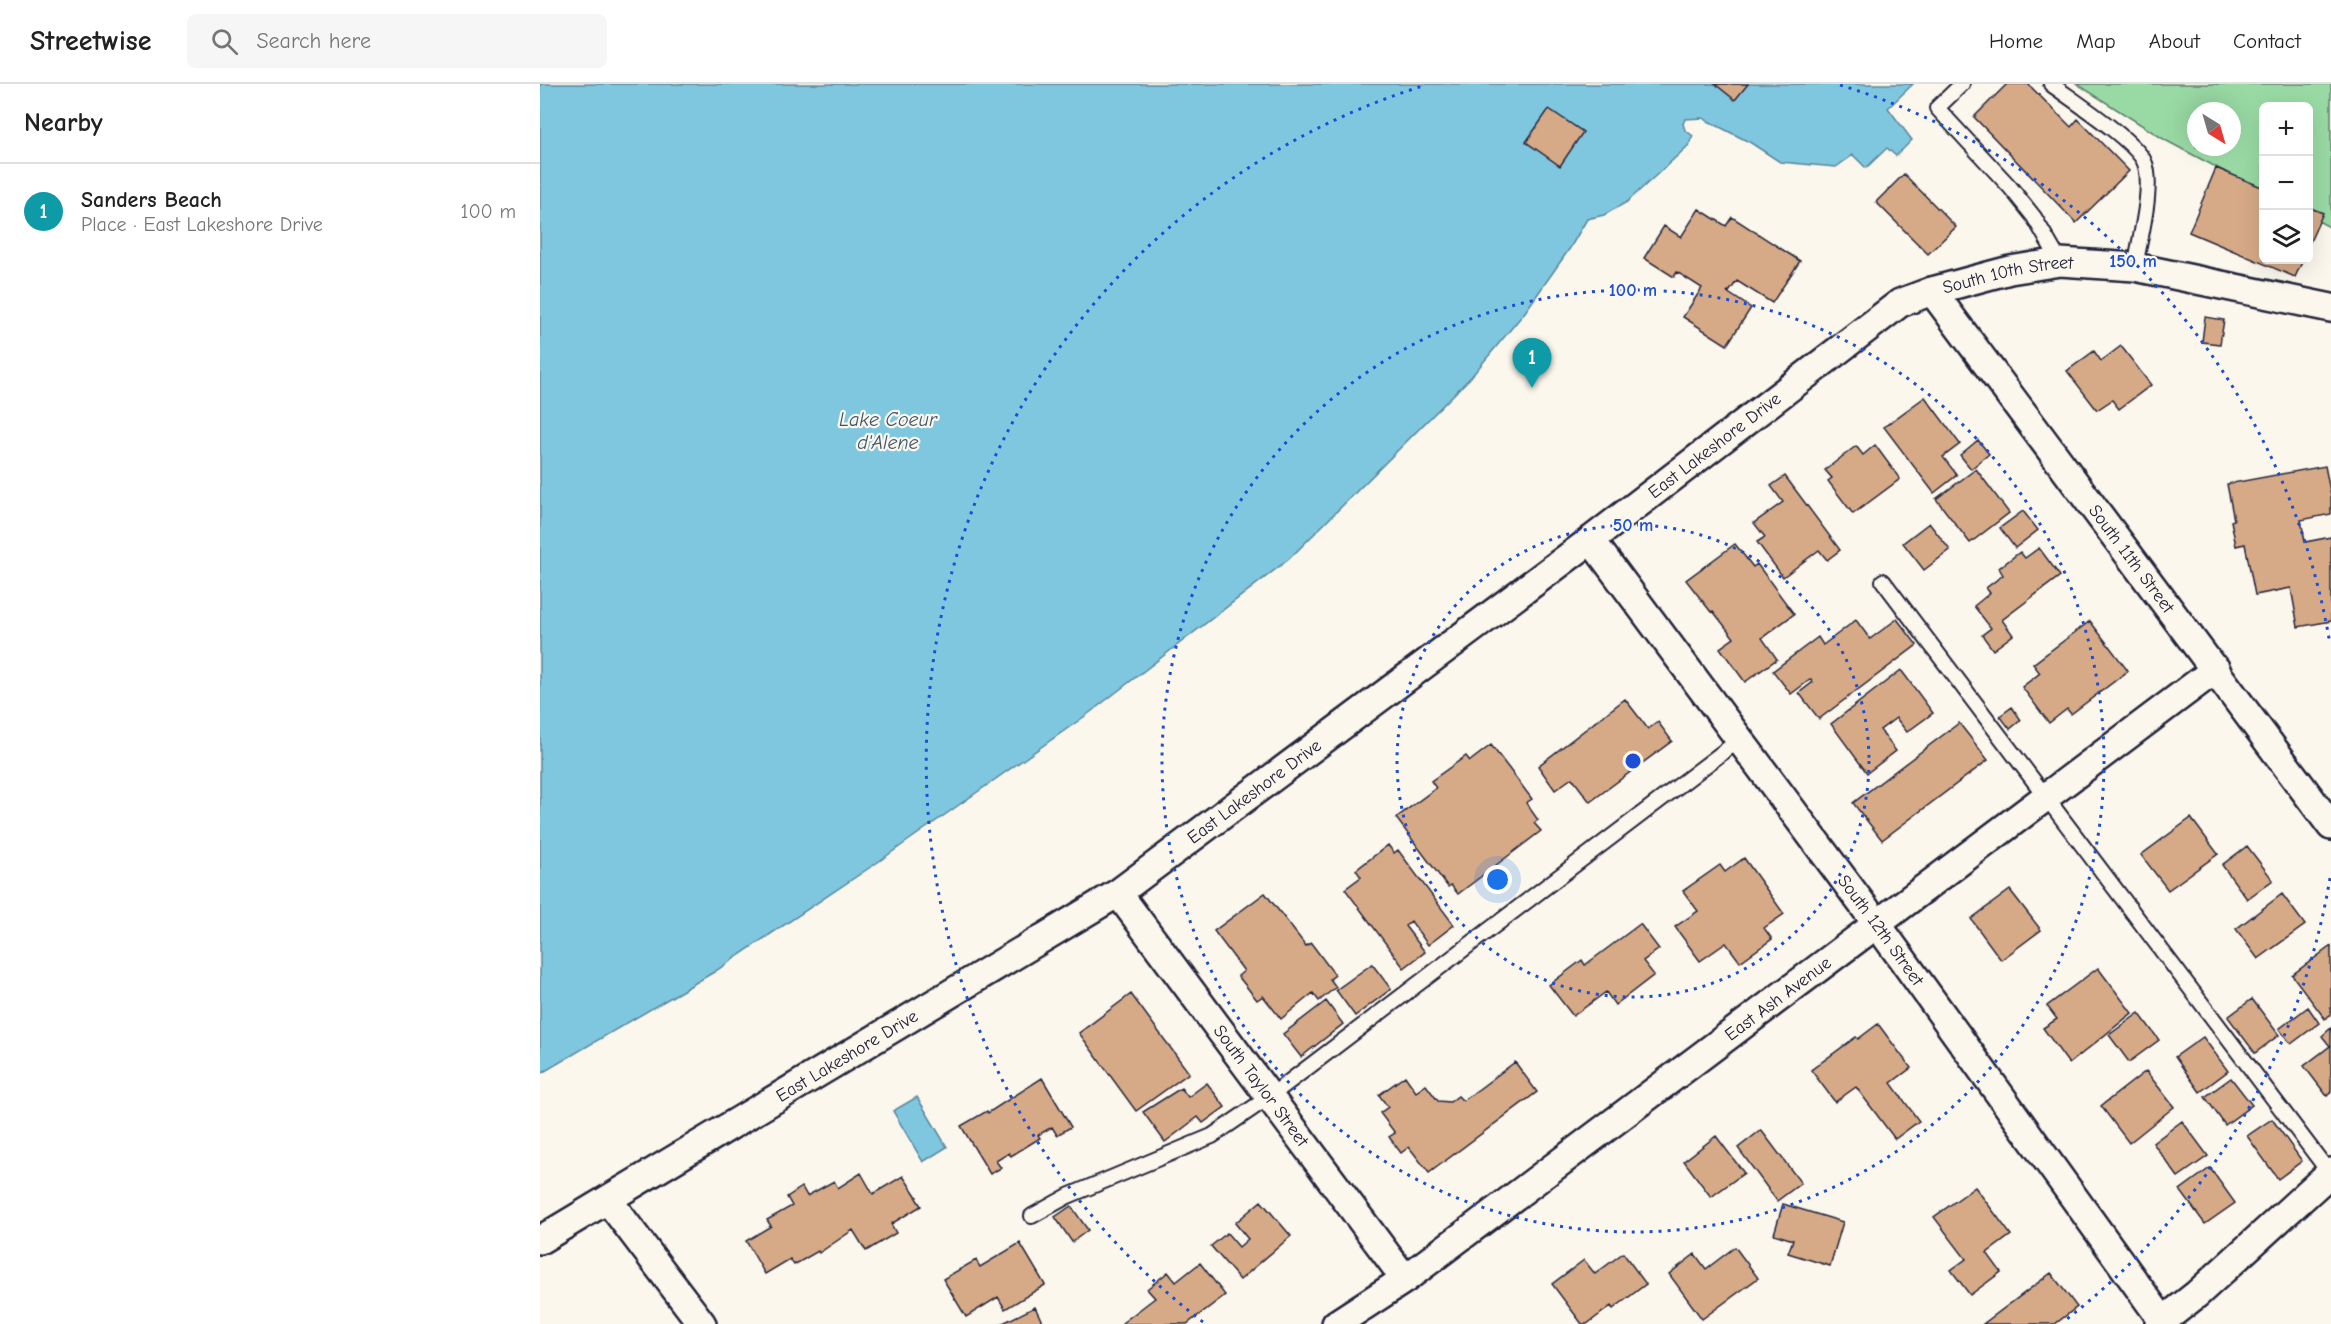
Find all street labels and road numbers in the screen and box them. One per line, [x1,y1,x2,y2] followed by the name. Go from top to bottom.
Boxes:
[1940,251,2075,298] street label: South 10th Street
[1644,388,1785,503] street label: East Lakeshore Drive
[2084,500,2179,618] street label: South 11th Street
[1183,735,1325,848] street label: East Lakeshore Drive
[1833,871,1929,990] street label: South 12th Street
[1721,952,1835,1045] street label: East Ash Avenue
[772,1005,922,1106] street label: East Lakeshore Drive
[1209,1021,1314,1151] street label: South Taylor Street

